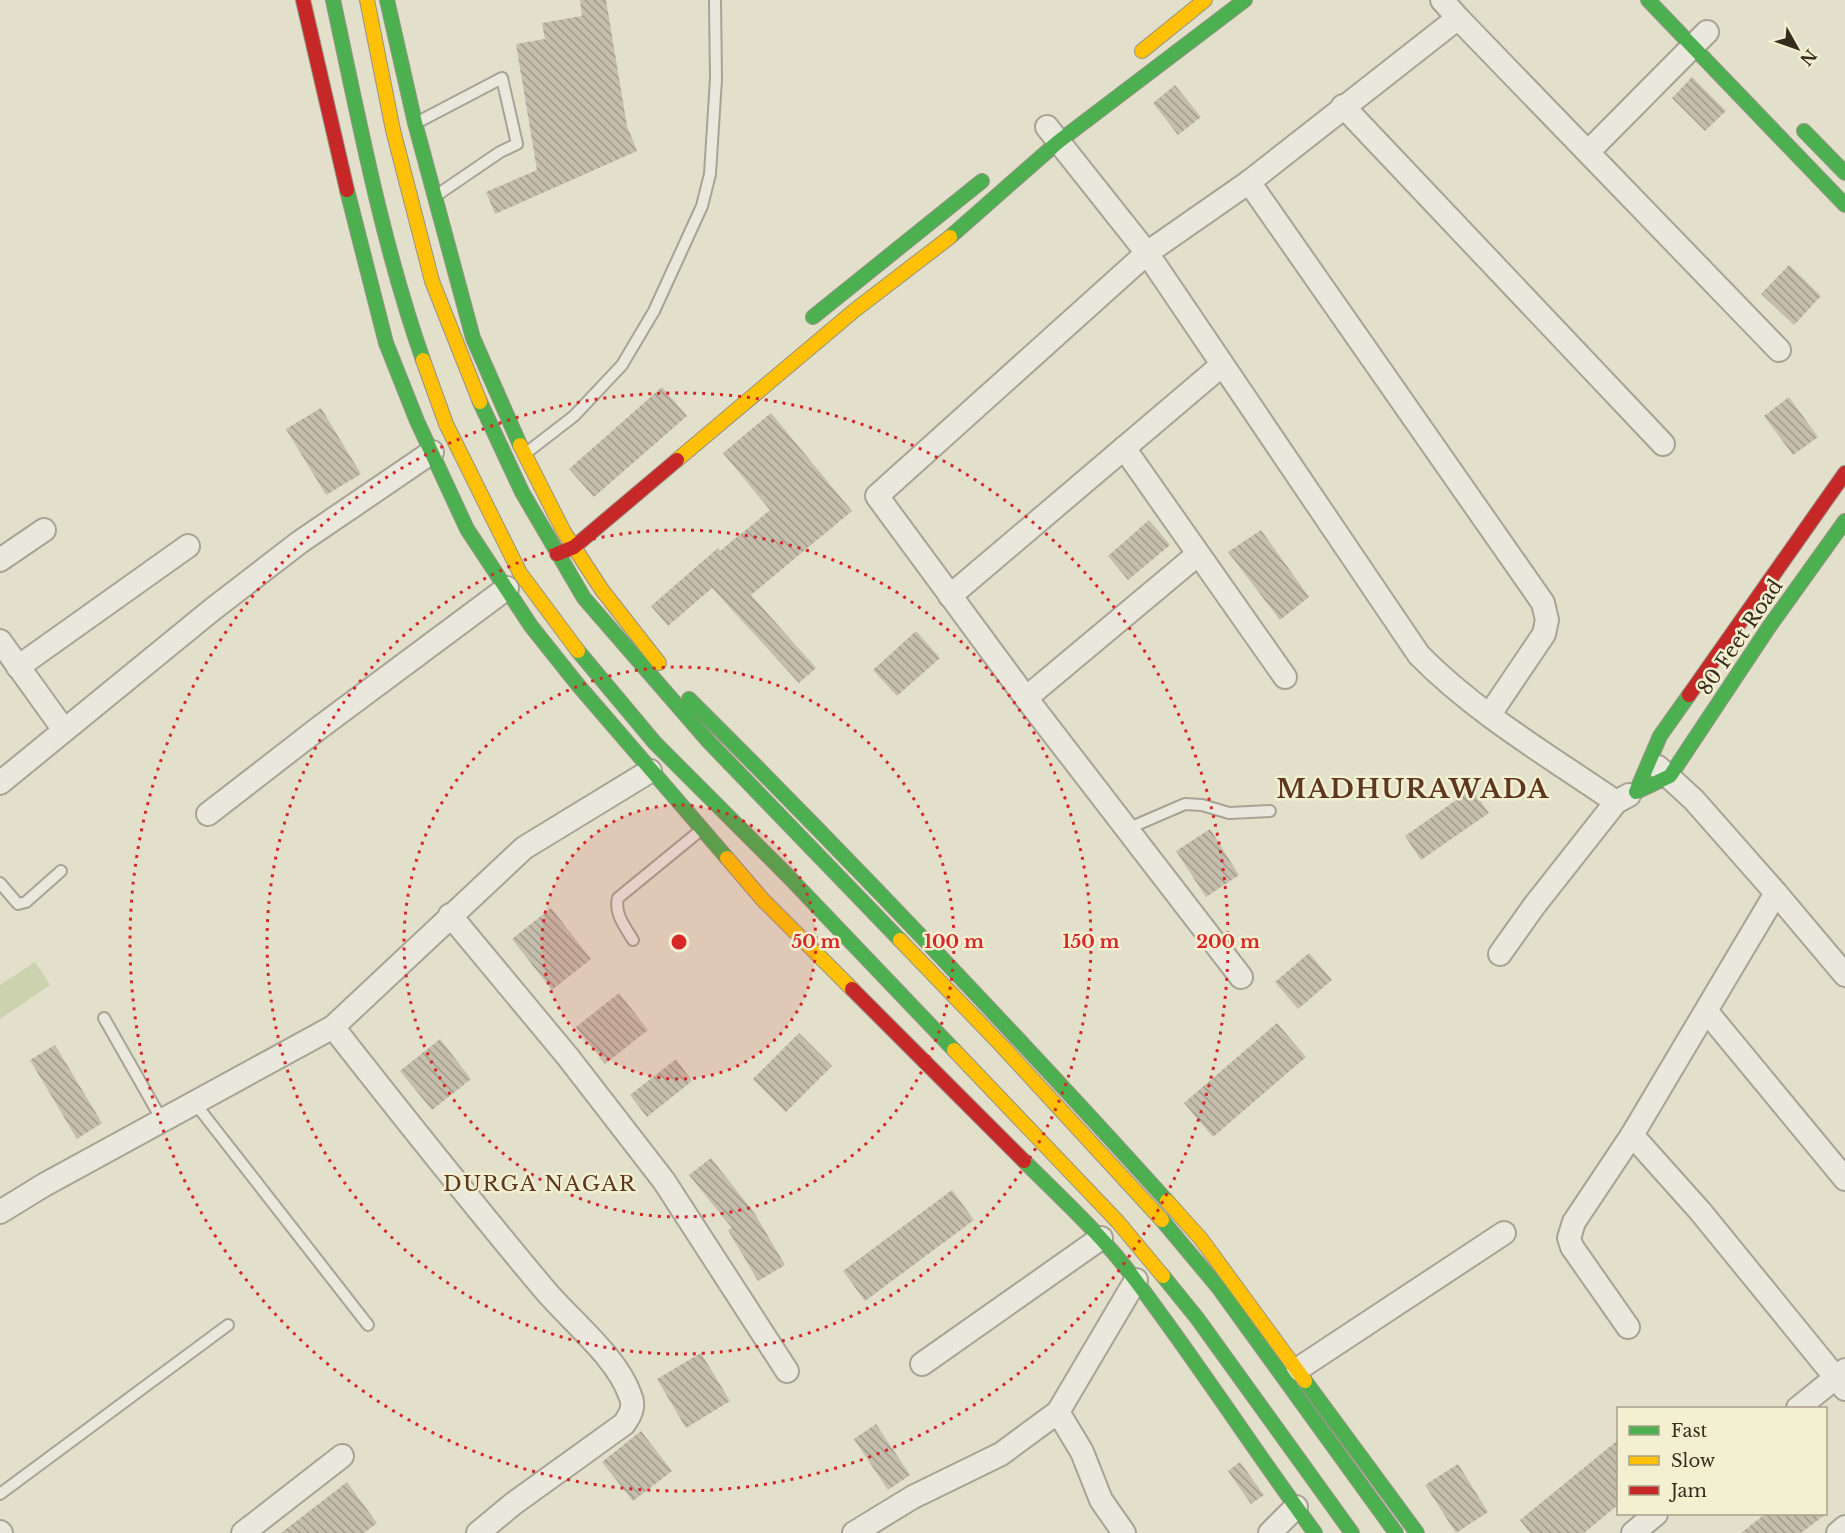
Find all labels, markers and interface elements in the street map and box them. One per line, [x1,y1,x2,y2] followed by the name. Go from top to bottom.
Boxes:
[1767,18,1827,78] north arrow
[1796,45,1821,70] text: N
[1693,575,1787,699] street label: 80 Feet Road
[1276,773,1550,805] district label: MADHURAWADA
[792,931,841,953] text: 50 m
[924,931,984,953] text: 100 m
[1063,931,1120,953] text: 150 m
[1196,931,1260,953] text: 200 m
[669,932,689,952] centre of rings
[443,1171,637,1197] district label: DURGA NAGAR
[1617,1407,1827,1515] legend
[1671,1420,1708,1442] text: Fast
[1671,1450,1716,1472] text: Slow
[1669,1480,1707,1502] text: Jam

